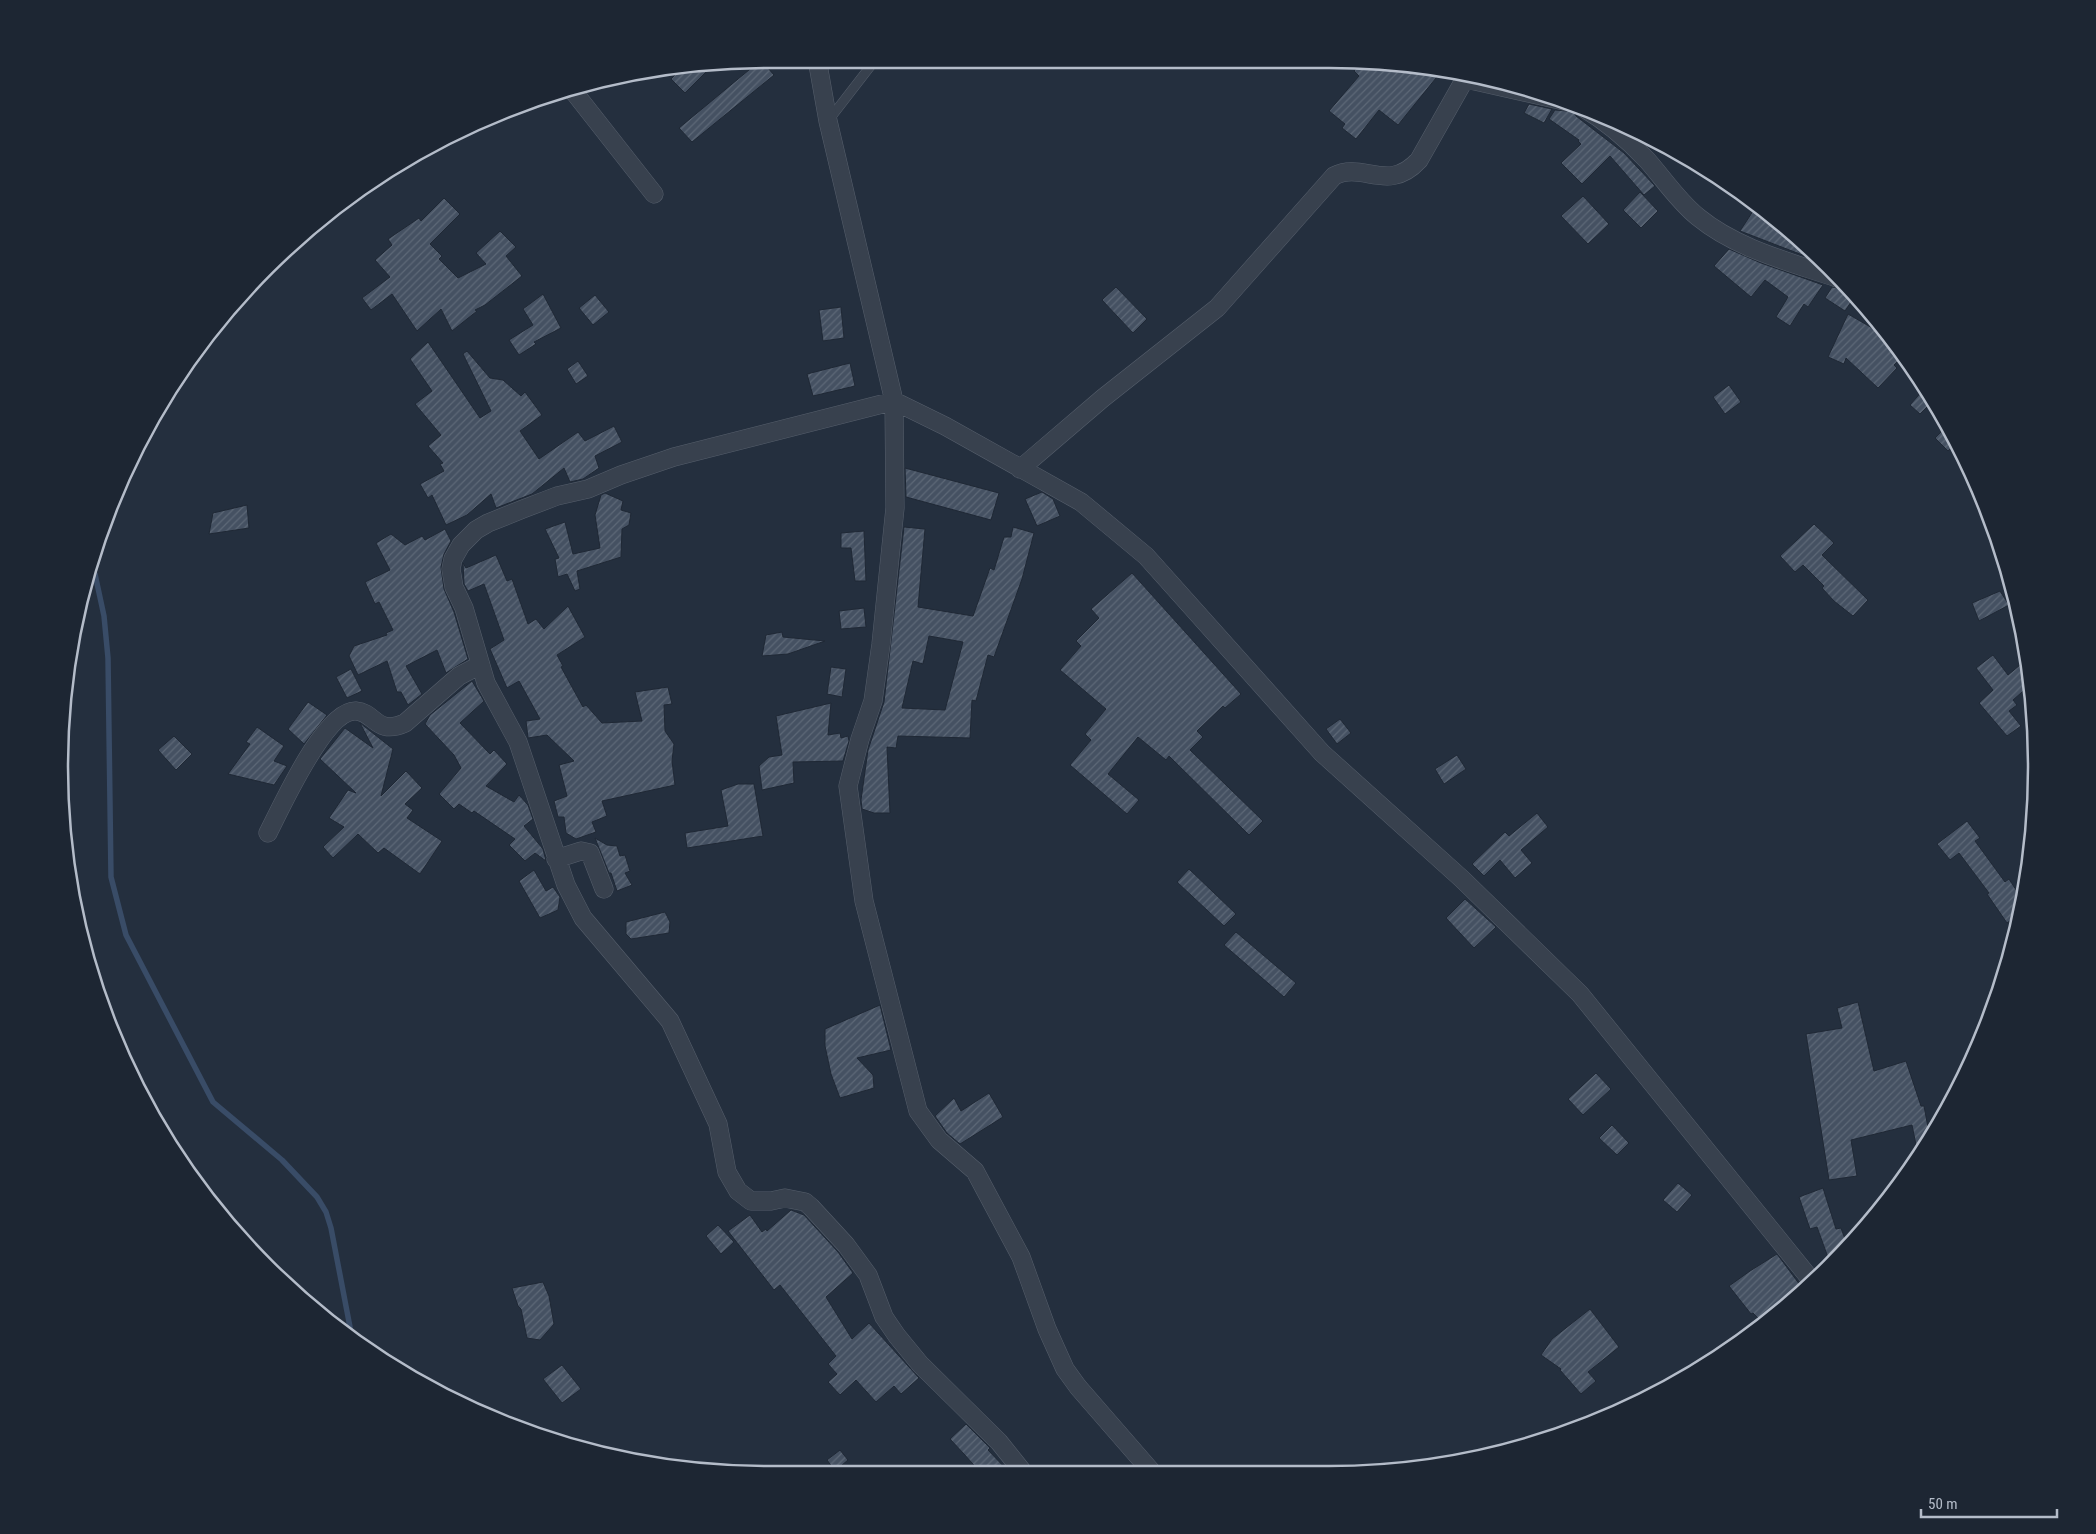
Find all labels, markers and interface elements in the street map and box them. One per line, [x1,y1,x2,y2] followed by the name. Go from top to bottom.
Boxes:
[1921,1486,2057,1518] scale bar
[1928,1495,1958,1513] text: 50 m

